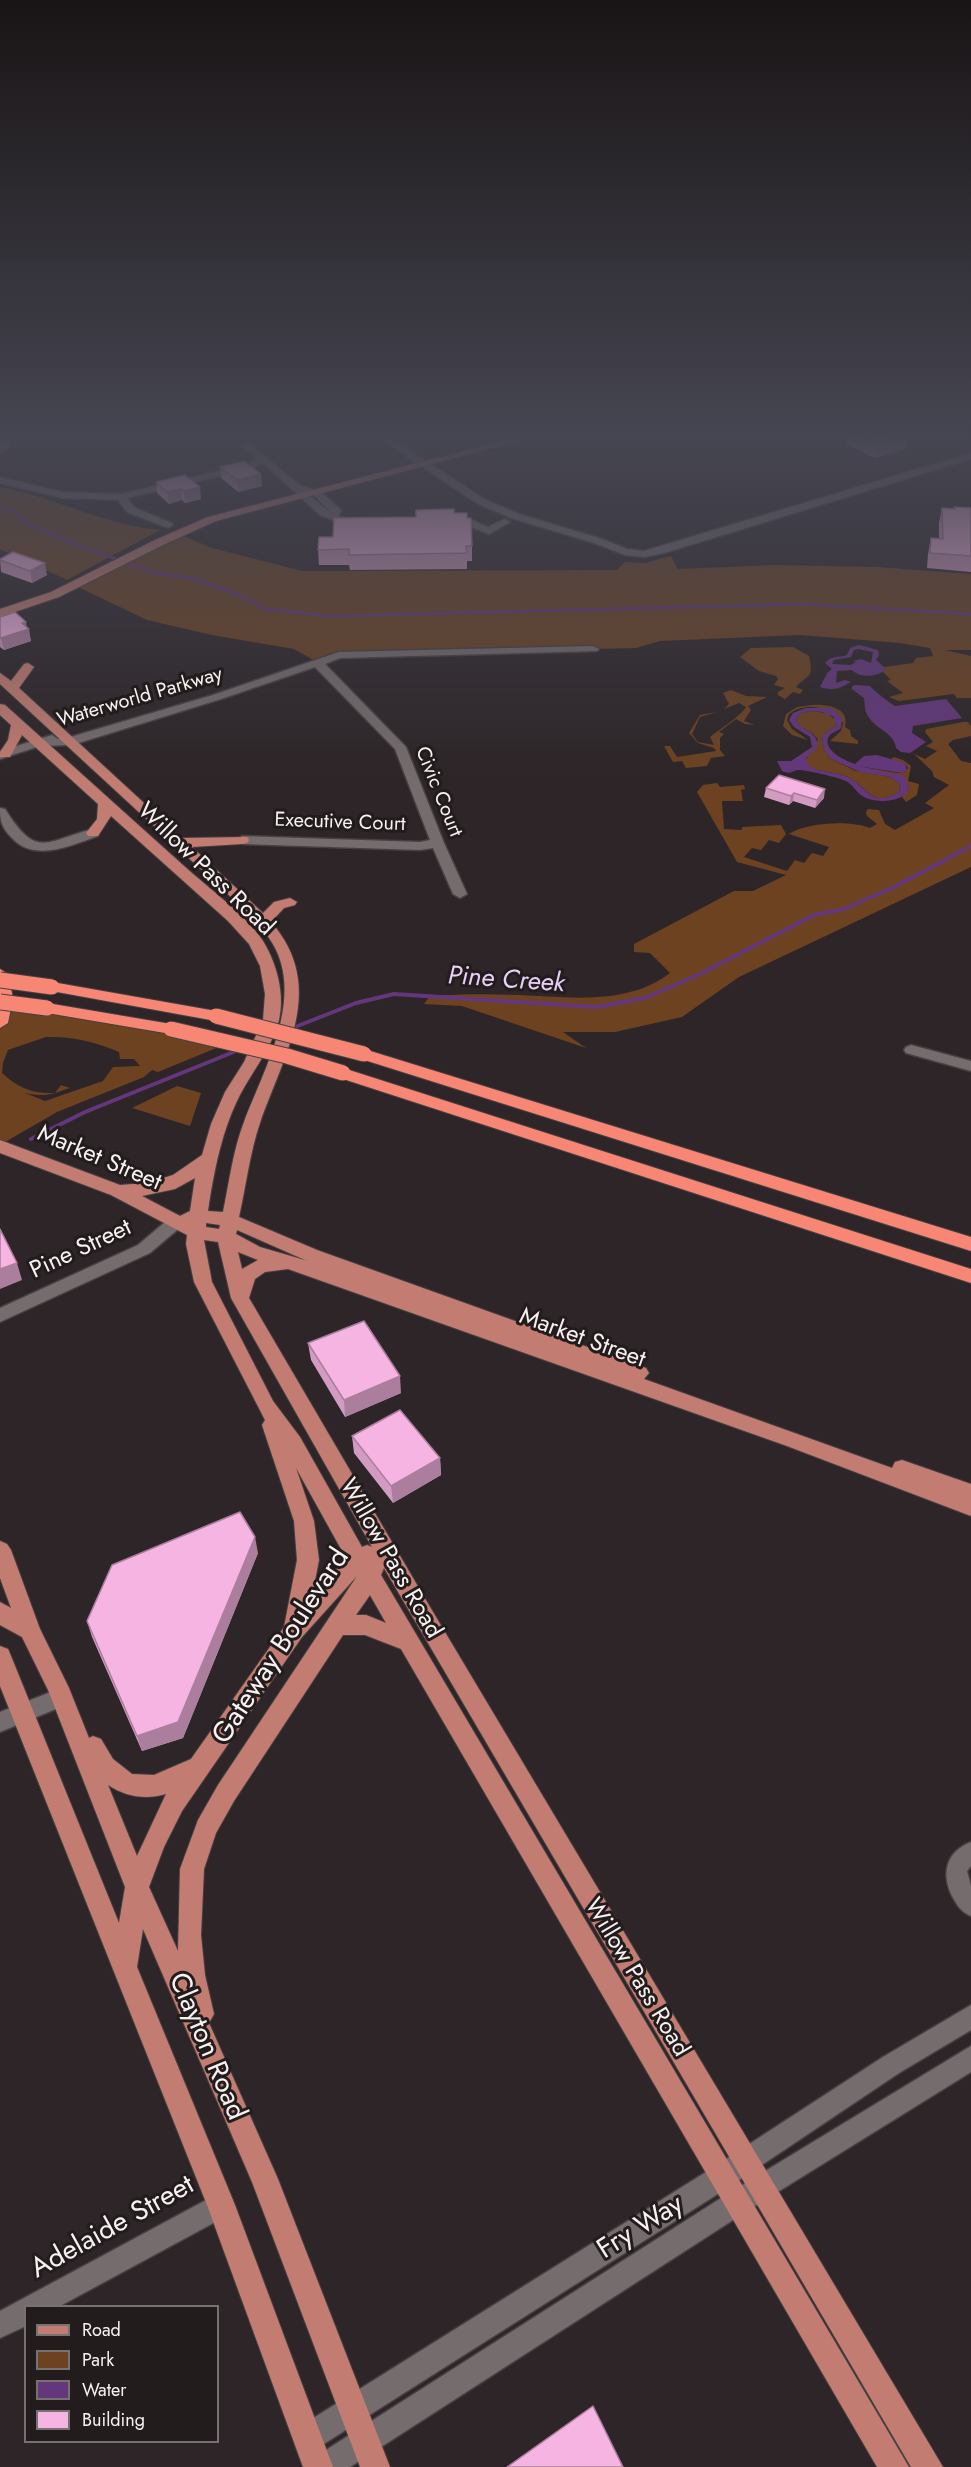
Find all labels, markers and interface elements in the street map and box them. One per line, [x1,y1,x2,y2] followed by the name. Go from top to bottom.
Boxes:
[55,663,225,733] street label: Waterworld Parkway
[409,743,467,841] street label: Civic Court
[130,797,280,943] street label: Willow Pass Road
[274,809,406,837] street label: Executive Court
[447,961,565,1001] water label: Pine Creek
[33,1120,165,1198] street label: Market Street
[26,1214,136,1286] street label: Pine Street
[515,1303,649,1375] street label: Market Street
[333,1474,447,1644] street label: Willow Pass Road
[206,1543,358,1751] street label: Gateway Boulevard
[577,1894,695,2062] street label: Willow Pass Road
[160,1968,252,2126] street label: Clayton Road
[25,2169,201,2287] street label: Adelaide Street
[592,2189,690,2267] street label: Fry Way
[24,2305,219,2443] legend
[82,2317,121,2343] text: Road
[82,2347,114,2373] text: Park
[82,2377,126,2403] text: Water
[82,2407,145,2433] text: Building

